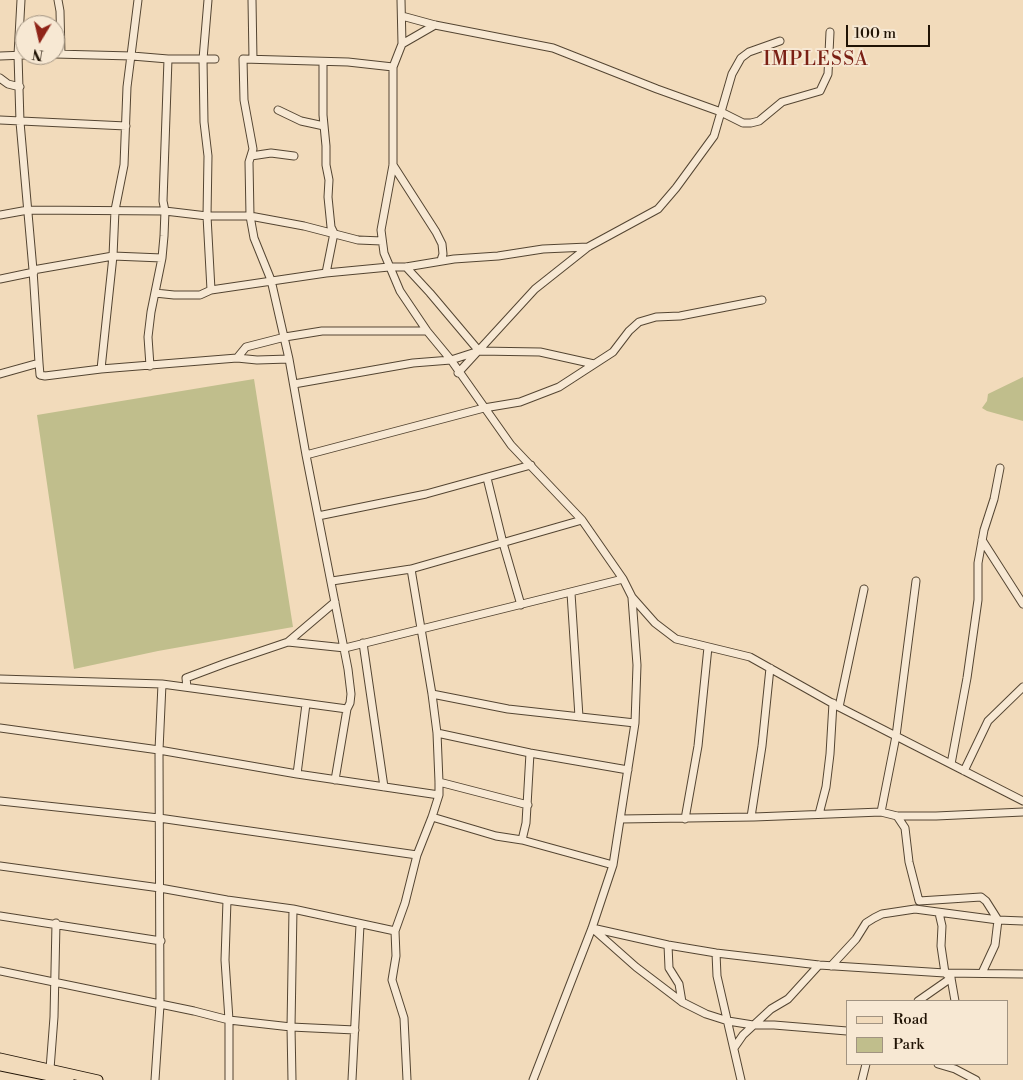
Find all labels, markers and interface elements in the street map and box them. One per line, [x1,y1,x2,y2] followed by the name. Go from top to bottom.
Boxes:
[15,15,65,65] north arrow
[848,15,932,47] scale bar
[854,24,896,43] text: 100 m
[31,44,45,64] text: N
[762,49,870,71] district label: IMPLESSA
[846,1000,1008,1065] legend
[893,1010,928,1029] text: Road
[893,1035,924,1054] text: Park

